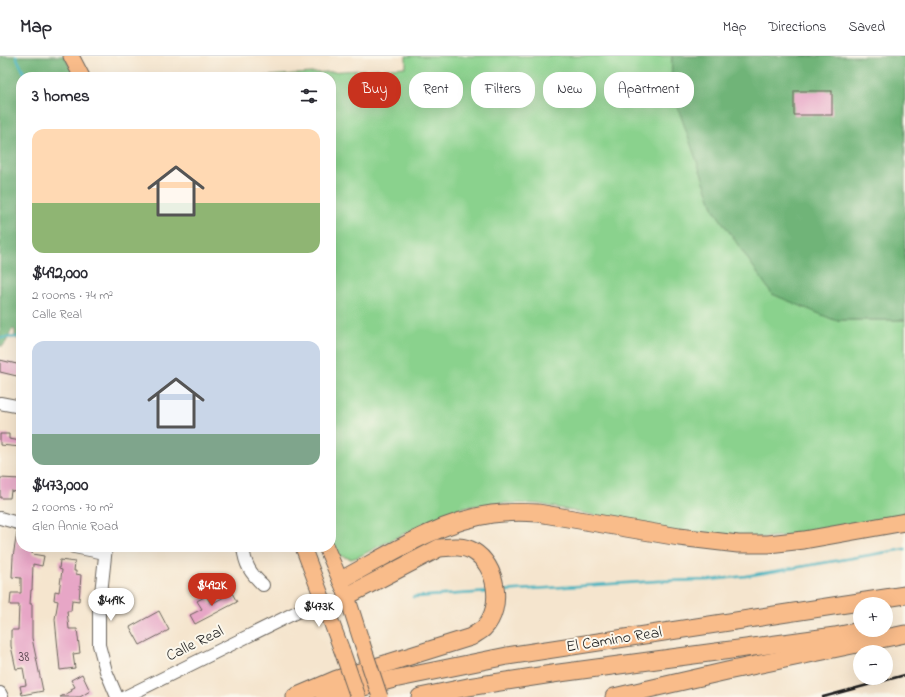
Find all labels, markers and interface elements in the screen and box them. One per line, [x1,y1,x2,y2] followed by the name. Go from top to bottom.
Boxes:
[20,14,52,41] text: Map
[723,17,746,38] text: Map
[768,17,826,38] text: Directions
[848,17,885,38] text: Saved
[348,72,401,108] chip: Buy
[409,72,463,108] chip: Rent
[471,72,535,108] chip: Filters
[543,72,596,108] chip: New
[604,72,694,108] chip: Apartment
[32,84,90,109] text: 3 homes
[298,85,320,107] icon: filters
[140,155,212,227] icon: home
[32,261,88,286] text: $492,000
[32,286,113,305] text: 2 rooms · 74 m²
[32,305,82,324] text: Calle Real
[140,367,212,439] icon: home
[32,473,88,498] text: $473,000
[32,498,113,517] text: 2 rooms · 70 m²
[32,517,118,536] text: Glen Annie Road
[184,573,240,607] pin: $492K
[197,576,227,595] text: $492K
[83,588,139,622] pin: $419K
[97,591,125,610] text: $419K
[291,594,347,628] pin: $473K
[304,597,334,616] text: $473K
[853,597,893,685] map controls
[853,597,893,637] button: +
[162,620,228,668] street label: Calle Real
[564,621,664,659] street label: El Camino Real
[853,645,893,685] button: −
[18,647,30,668] house number: 38

